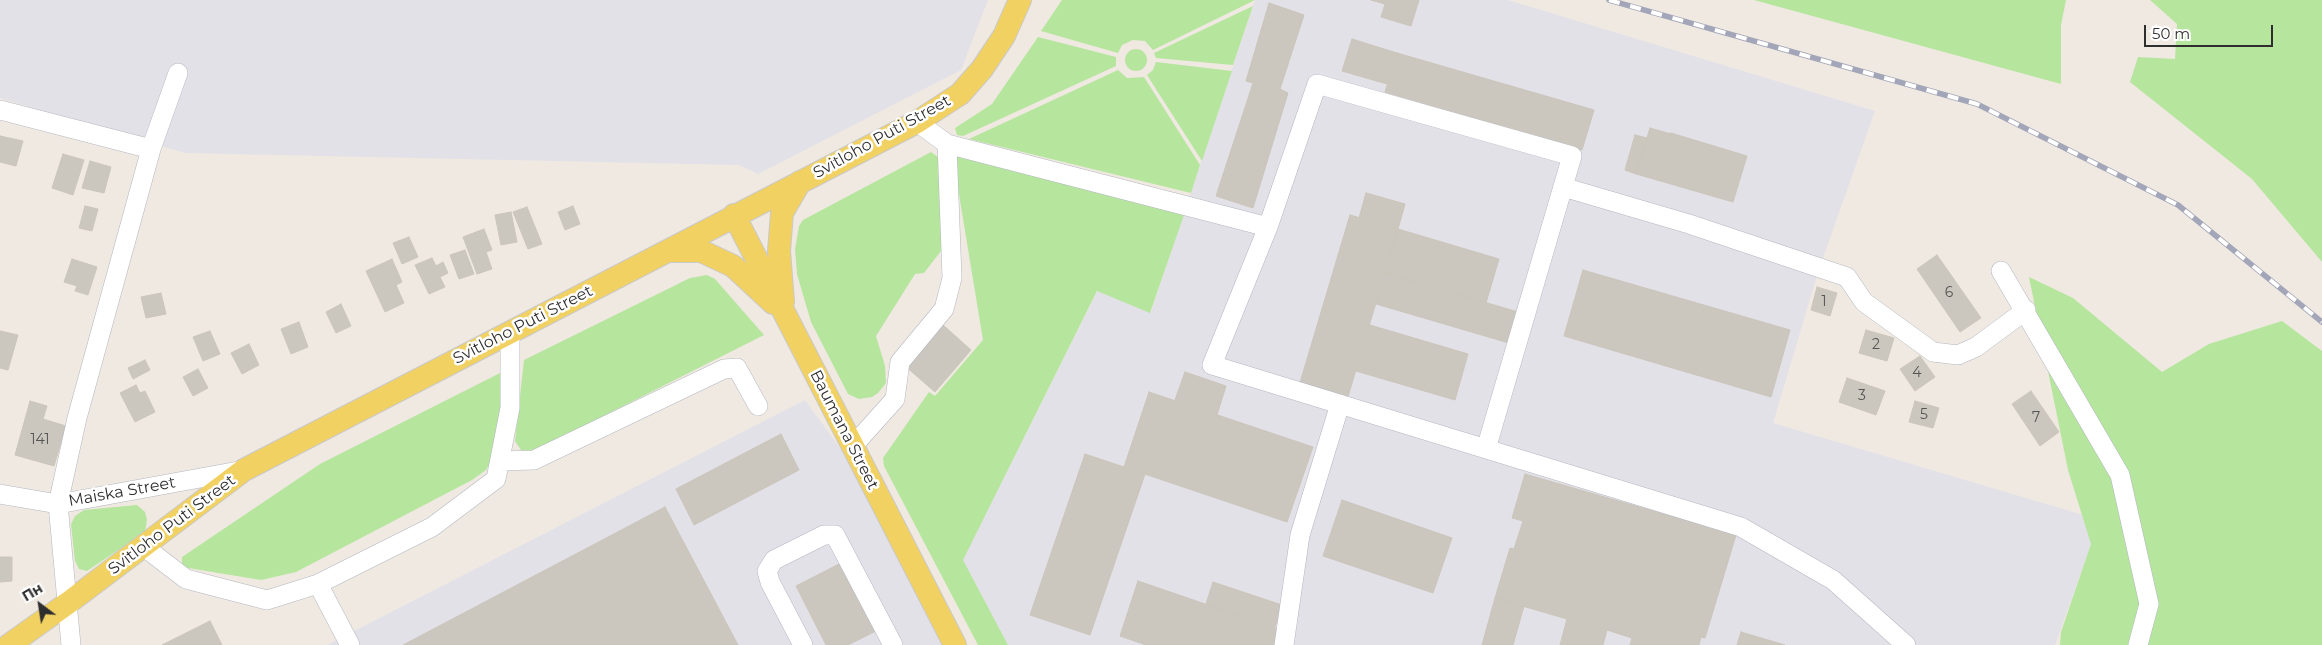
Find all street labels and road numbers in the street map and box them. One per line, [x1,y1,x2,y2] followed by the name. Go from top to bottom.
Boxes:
[810,91,954,183] street label: Svitloho Puti Street
[450,281,596,369] street label: Svitloho Puti Street
[806,367,882,493] street label: Baumana Street
[105,471,239,579] street label: Svitloho Puti Street
[67,473,177,511] street label: Maiska Street

